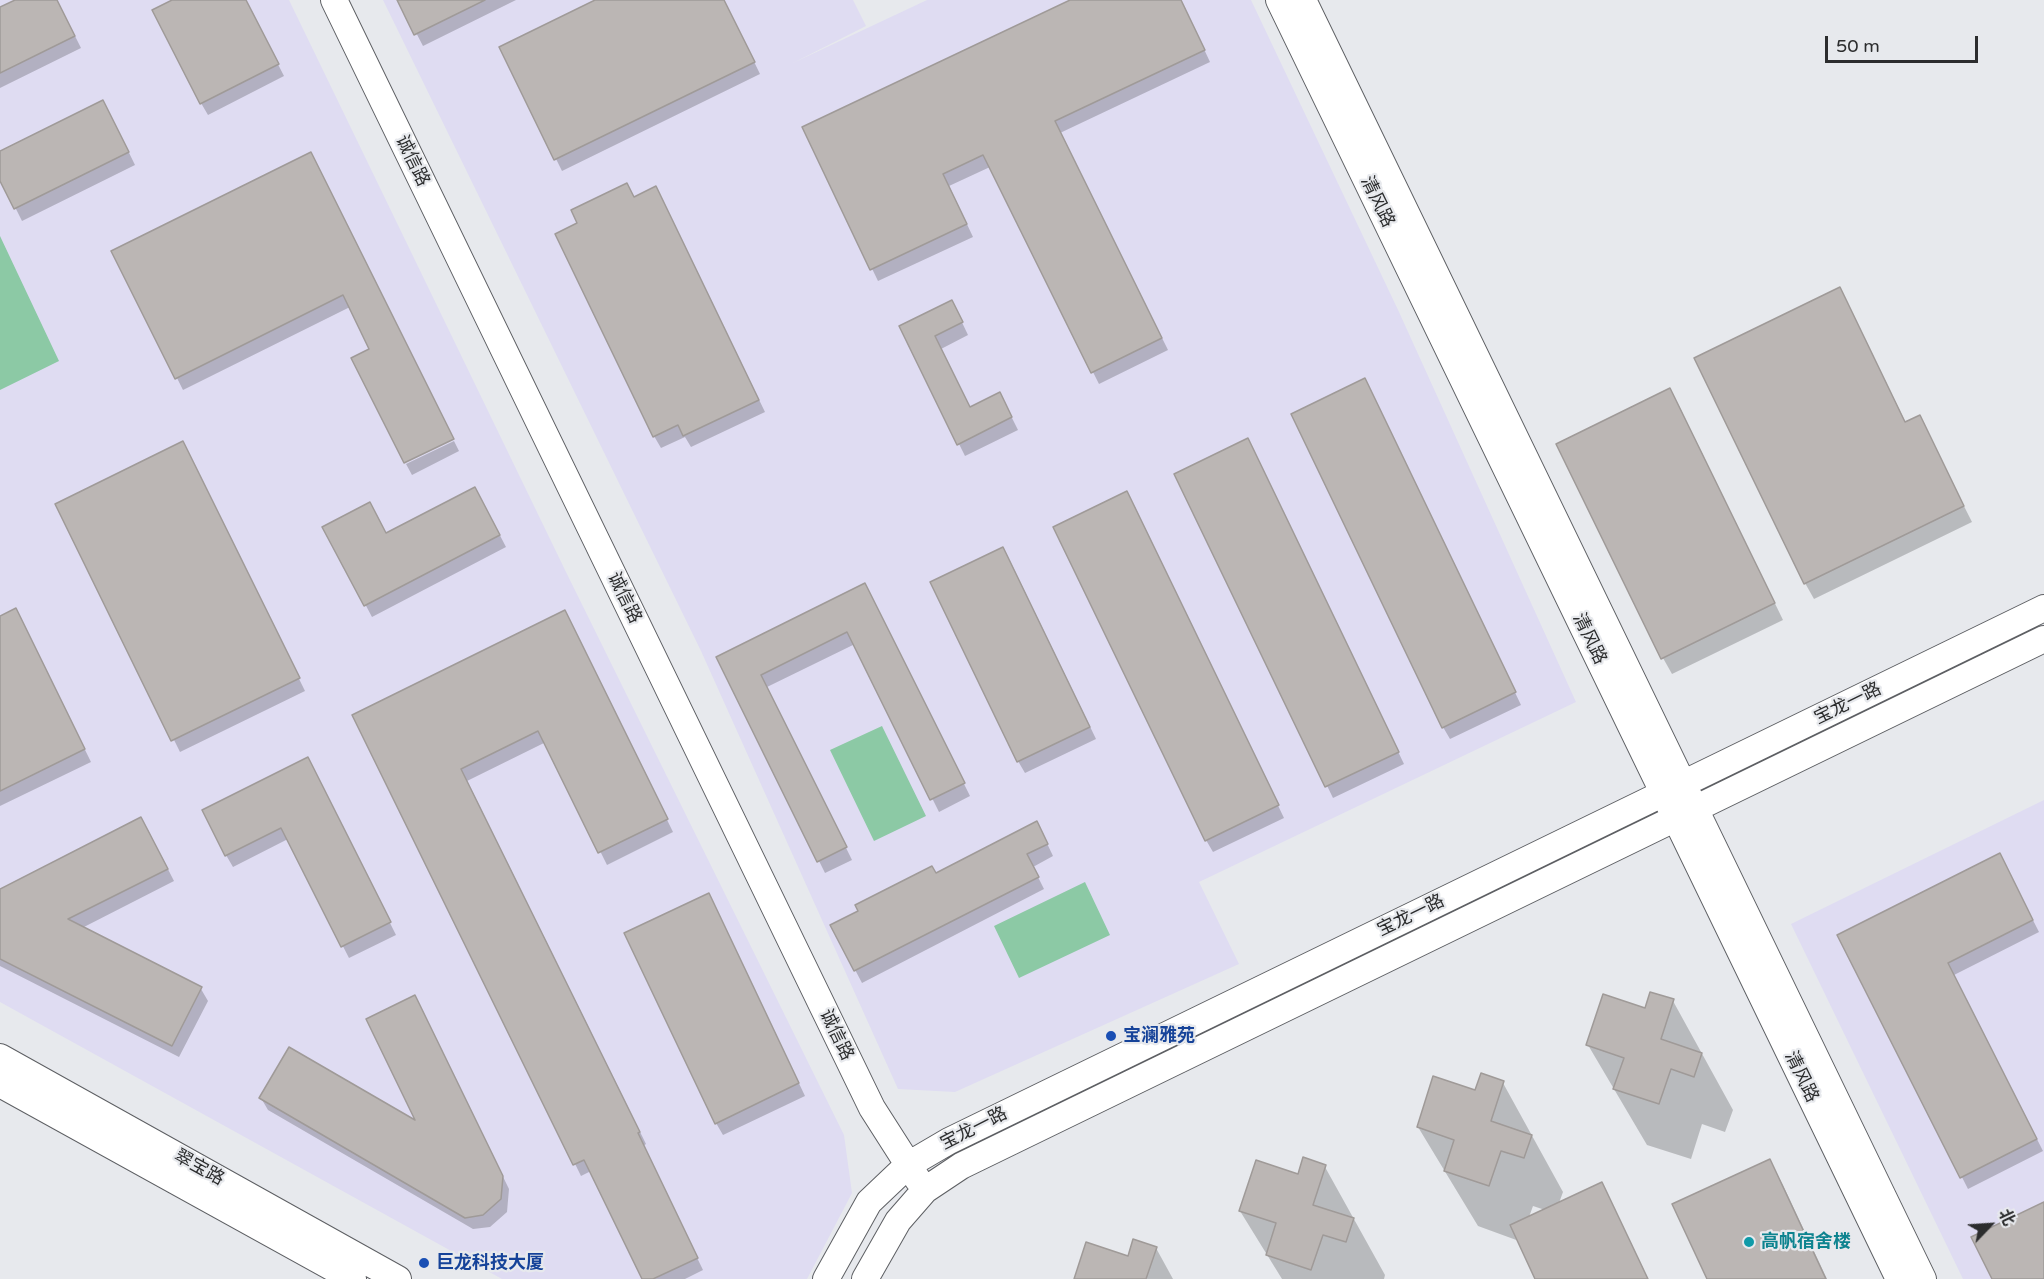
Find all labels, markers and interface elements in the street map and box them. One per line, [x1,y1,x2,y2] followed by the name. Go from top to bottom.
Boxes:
[1828,24,1981,62] scale bar
[1836,35,1880,57] text: 50 m
[390,132,434,190] street label: 诚信路
[1355,173,1399,231] street label: 清风路
[602,569,646,627] street label: 诚信路
[1567,610,1611,668] street label: 清风路
[1811,679,1885,729] street label: 宝龙一路
[1374,891,1448,941] street label: 宝龙一路
[814,1006,858,1064] street label: 诚信路
[1123,1025,1195,1047] place label: 宝澜雅苑
[1104,1029,1118,1043] marker: 宝澜雅苑
[1779,1048,1823,1106] street label: 清风路
[937,1103,1011,1155] street label: 宝龙一路
[170,1145,228,1191] street label: 翠宝路
[1960,1195,2020,1255] north arrow
[1994,1206,2019,1229] text: 北
[1761,1231,1851,1253] place label: 高帆宿舍楼
[1742,1235,1756,1249] marker: 高帆宿舍楼
[436,1252,544,1274] place label: 巨龙科技大厦
[417,1256,431,1270] marker: 巨龙科技大厦

